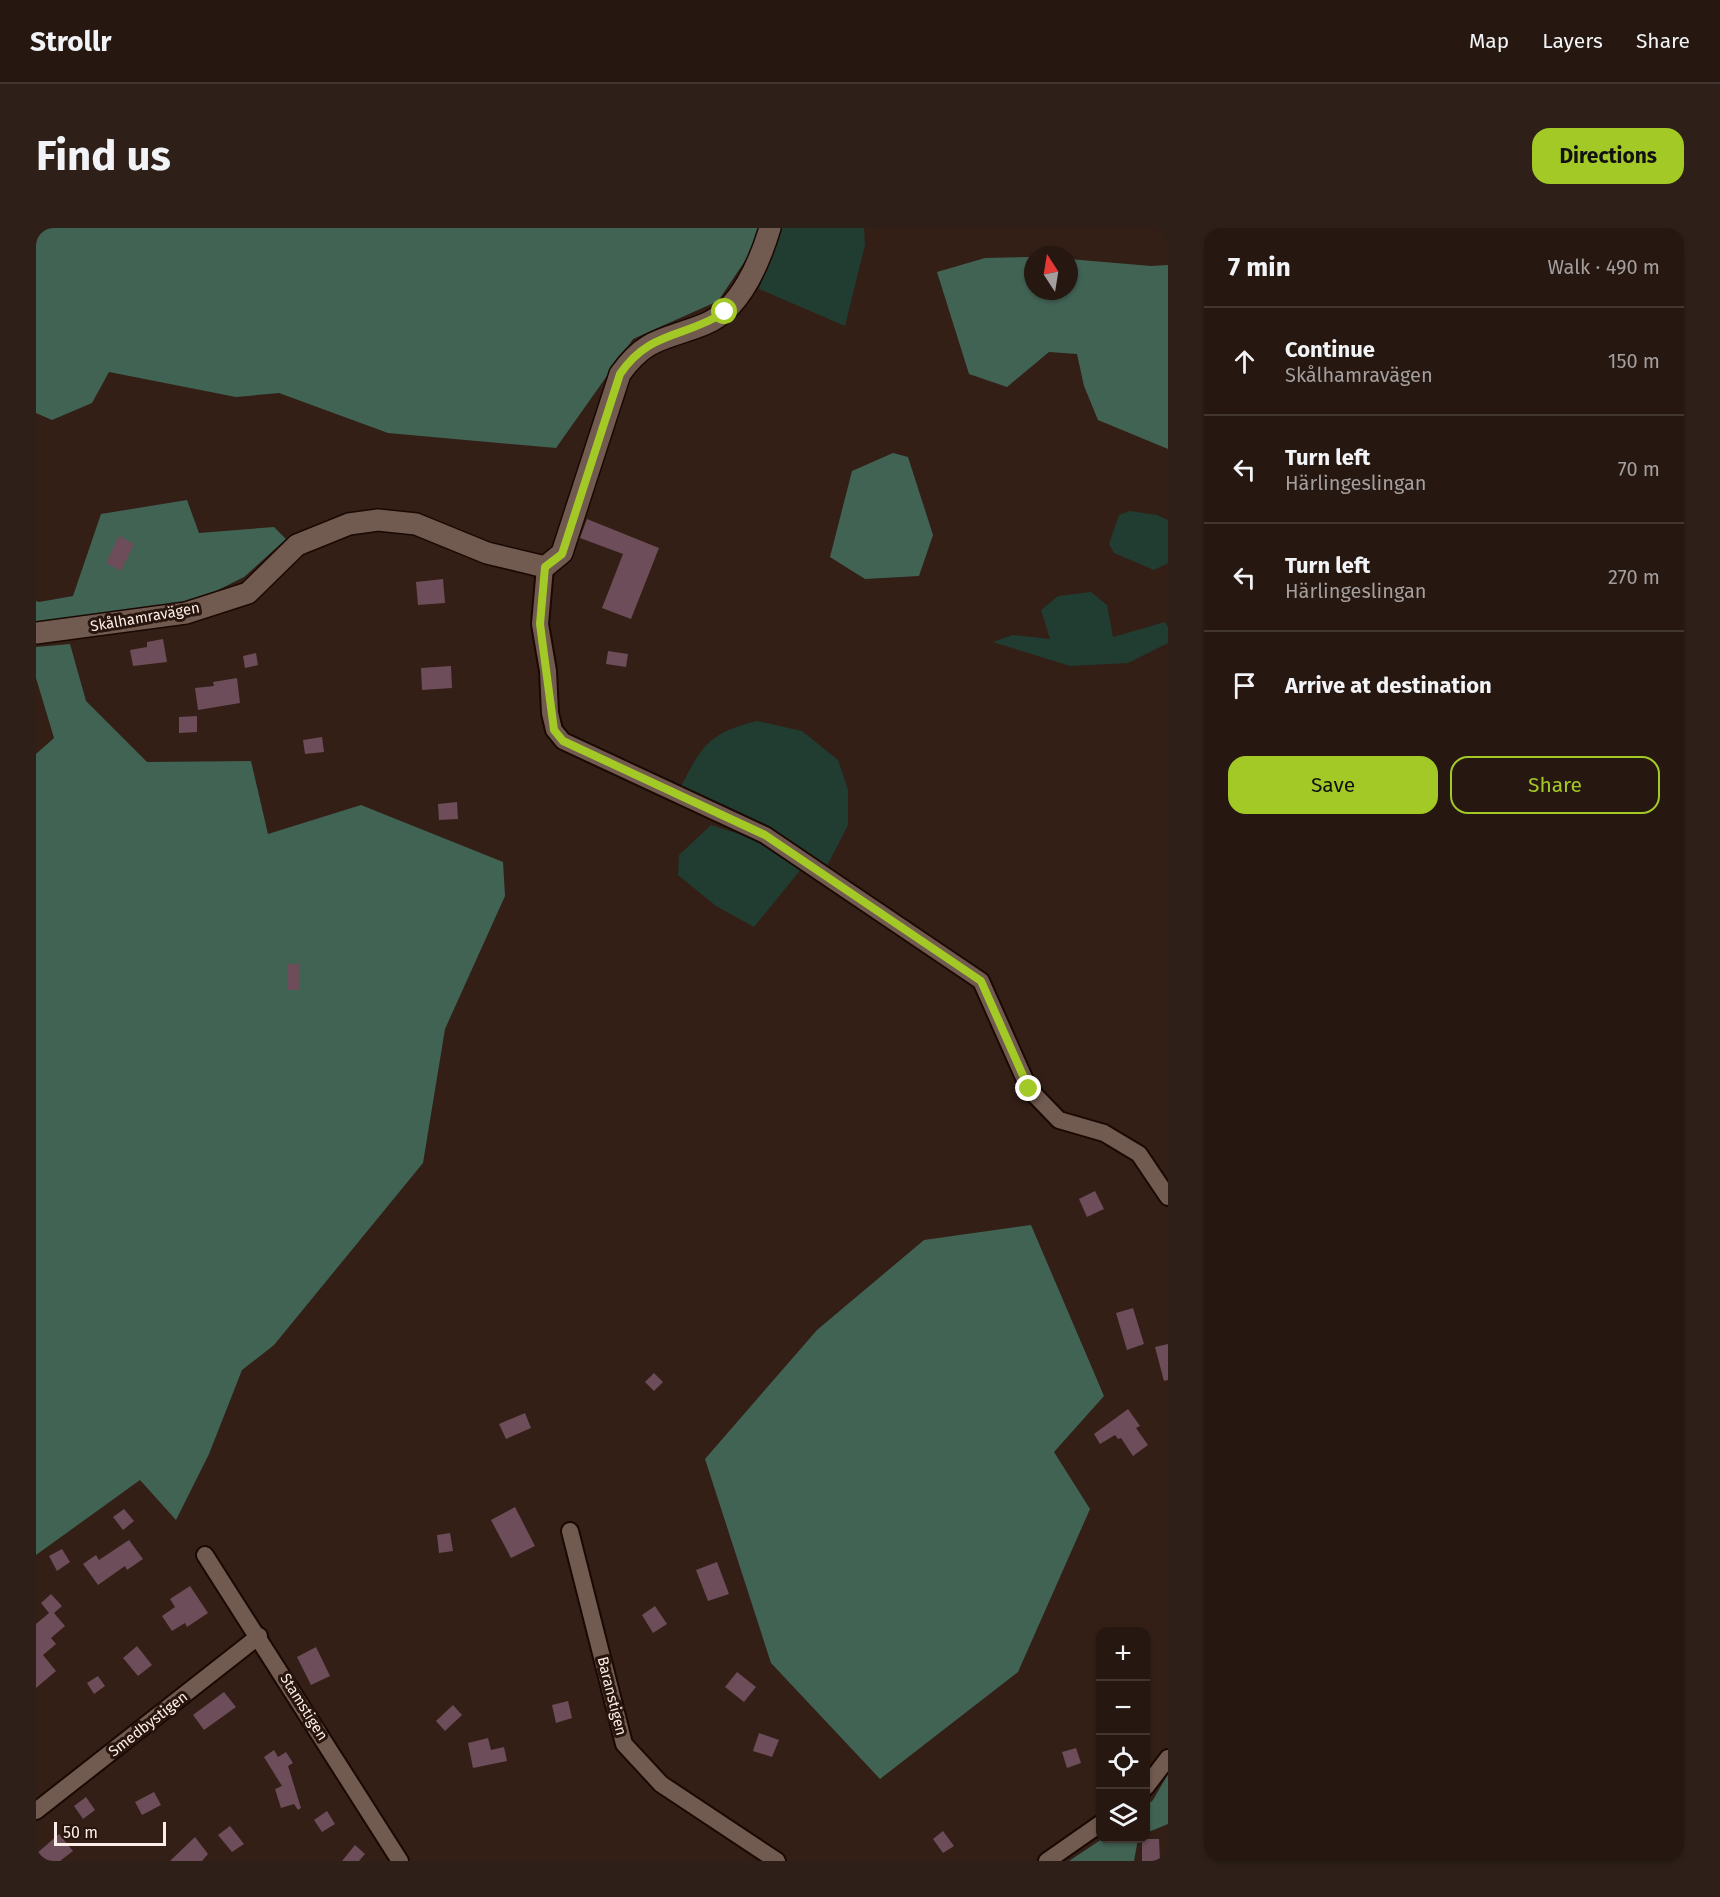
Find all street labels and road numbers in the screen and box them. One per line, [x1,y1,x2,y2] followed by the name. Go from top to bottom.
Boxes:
[89,599,201,635] street label: Skålhamravägen
[594,1655,630,1737] street label: Baranstigen
[276,1670,332,1744] street label: Stamstigen
[105,1688,191,1760] street label: Smedbystigen

